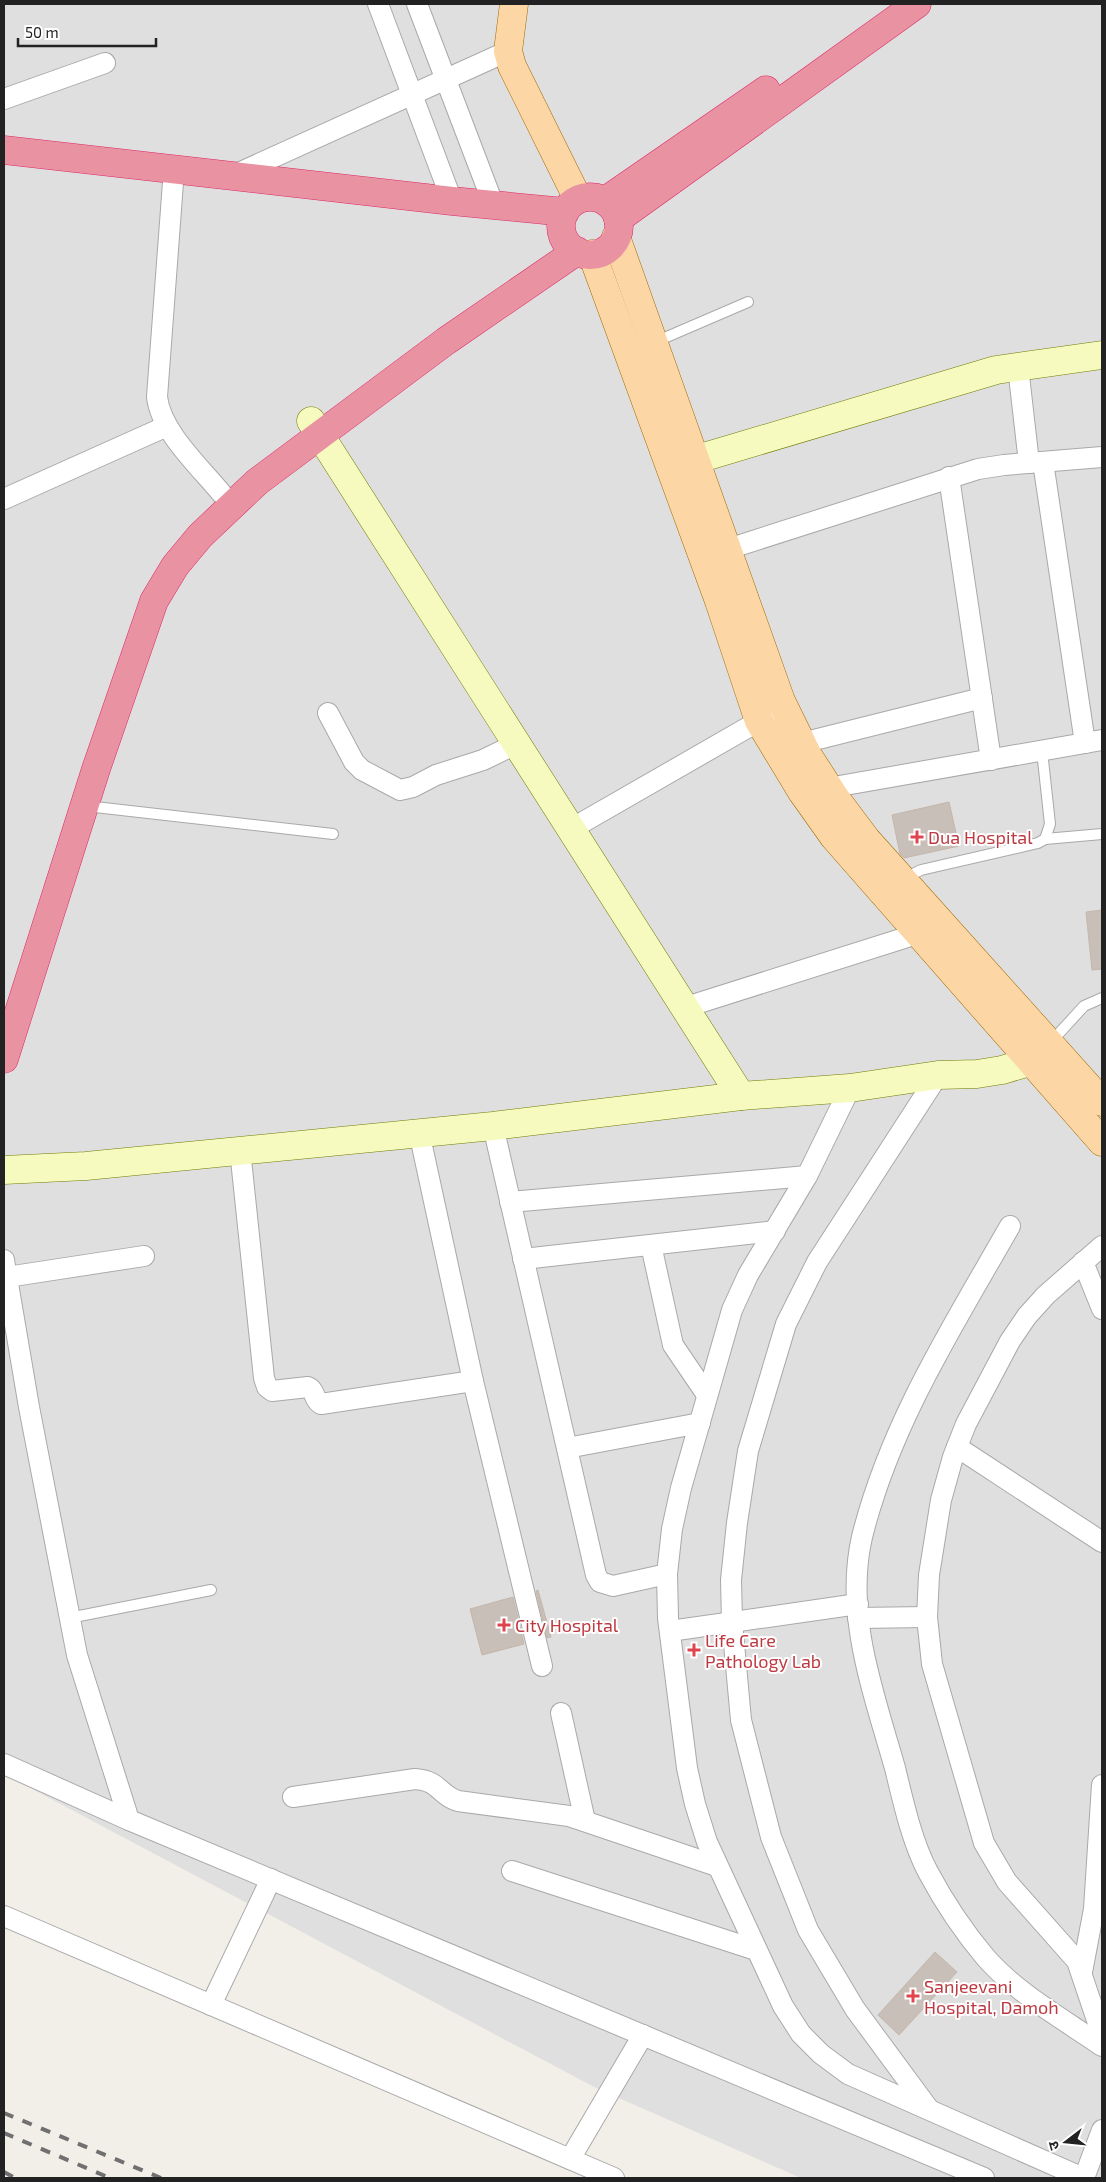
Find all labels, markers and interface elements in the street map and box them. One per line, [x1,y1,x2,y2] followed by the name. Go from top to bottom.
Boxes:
[18,15,155,47] scale bar
[25,23,59,41] text: 50 m
[928,826,1033,848] place label: Dua Hospital
[910,830,924,844] marker: Dua Hospital
[515,1614,619,1636] place label: City Hospital
[497,1618,511,1632] marker: City Hospital
[705,1629,821,1672] place label: Life Care Pathology Lab
[687,1643,701,1657] marker: Life Care Pathology Lab
[924,1975,1059,2018] place label: Sanjeevani Hospital, Damoh
[906,1989,920,2003] marker: Sanjeevani Hospital, Damoh
[1041,2117,1091,2167] north arrow
[1044,2139,1062,2152] text: उ

